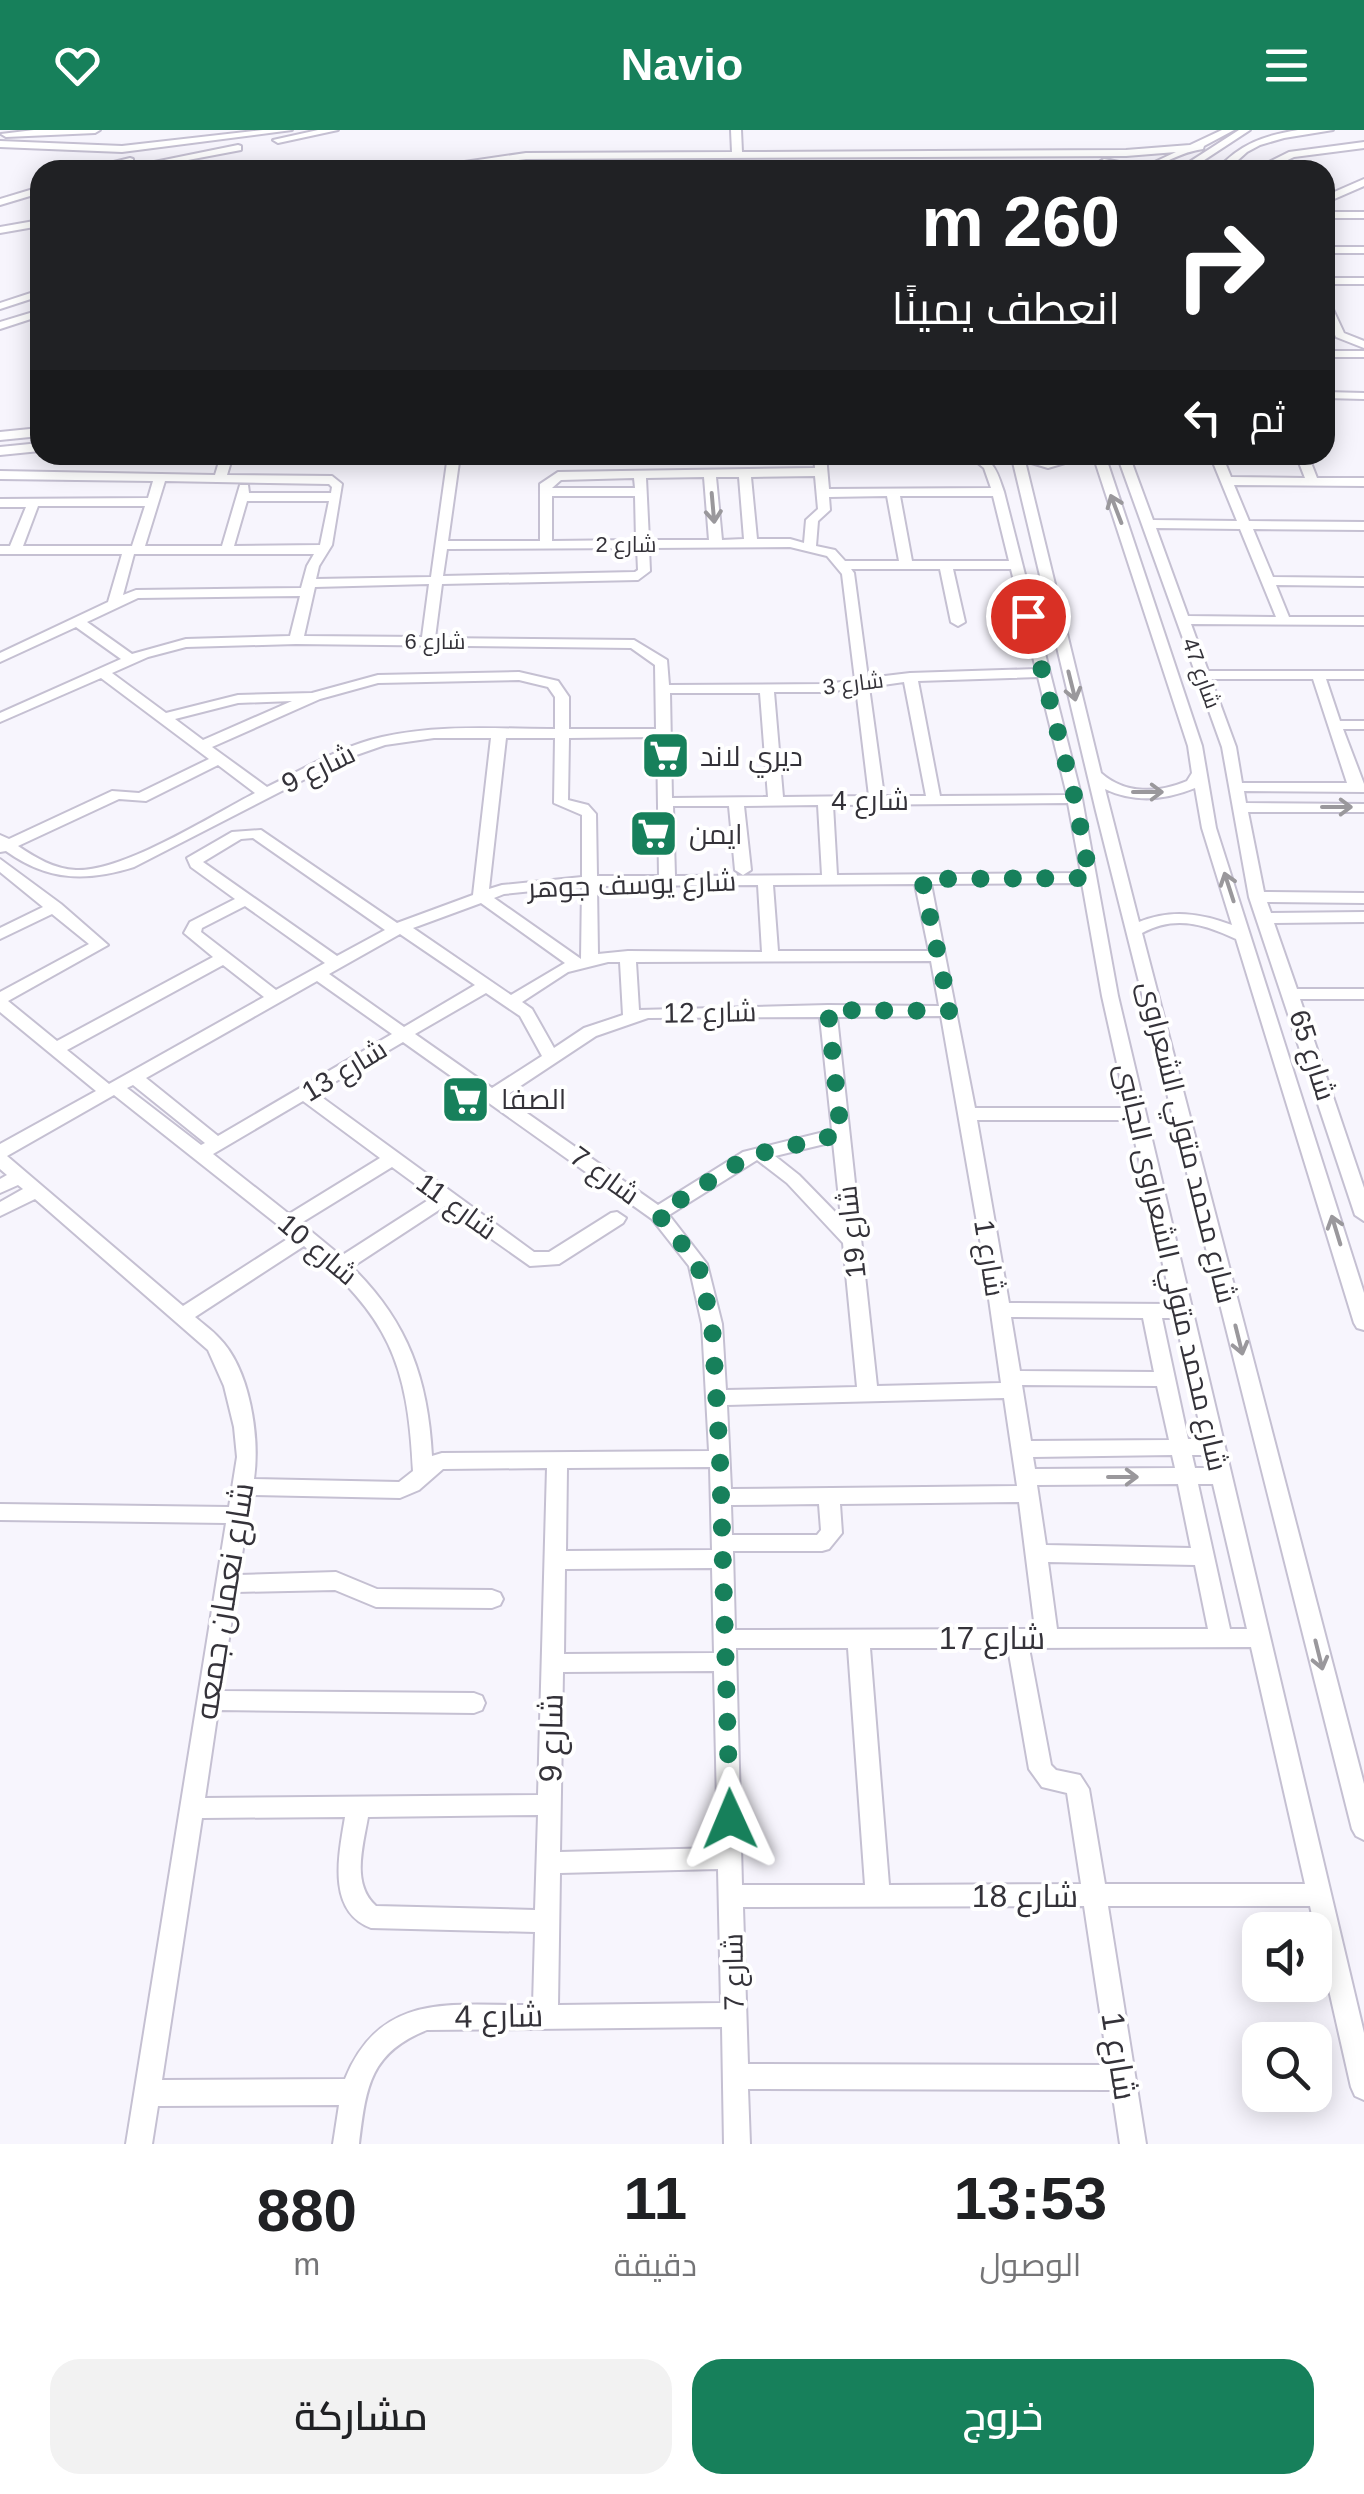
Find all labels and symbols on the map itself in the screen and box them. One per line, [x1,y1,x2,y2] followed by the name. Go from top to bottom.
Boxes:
[704,492,723,524] one-way arrow
[1106,494,1124,525] one-way arrow
[596,532,656,559] street label: شارع 2
[986,574,1071,659] pin
[405,629,465,656] street label: شارع 6
[1175,634,1226,713] street label: شارع 47
[821,667,885,702] street label: شارع 3
[1064,670,1083,701] one-way arrow
[639,730,691,782] supermarket icon: ديري لاند
[277,738,361,802] street label: شارع 9
[700,741,803,778] place label: ديري لاند
[1132,782,1164,802] one-way arrow
[831,785,909,819] street label: شارع 4
[1320,798,1352,816] one-way arrow
[628,808,680,860] supermarket icon: ايمن
[689,819,742,851] place label: ايمن
[525,865,737,907] street label: شارع يوسف جوهر
[1218,871,1236,903] one-way arrow
[1127,978,1243,1308] street label: شارع محمد متولي الشعراوى
[663,996,757,1032] street label: شارع 12
[1281,1006,1342,1105] street label: شارع 65
[296,1033,394,1110] street label: شارع 13
[1104,1060,1234,1475] street label: شارع محمد متولي الشعراوى الجانبى
[440,1073,492,1125] supermarket icon: الصفا
[501,1084,566,1115] place label: الصفا
[562,1140,645,1213] street label: شارع 7
[409,1167,503,1248] street label: شارع 11
[831,1184,875,1280] street label: شارع 19
[270,1208,363,1293] street label: شارع 10
[1326,1215,1344,1246] one-way arrow
[965,1217,1011,1299] street label: شارع 1
[1230,1324,1249,1355] one-way arrow
[1106,1468,1138,1486] one-way arrow
[188,1480,264,1723] street label: شارع نعمان جمعه
[939,1620,1045,1660] street label: شارع 17
[1311,1639,1330,1670] one-way arrow
[532,1693,574,1783] street label: شارع 9
[678,1767,782,1871] position arrow
[972,1878,1078,1918] street label: شارع 18
[717,1933,753,2011] street label: شارع 7
[454,1997,544,2039] street label: شارع 4
[1090,2009,1144,2103] street label: شارع 1

